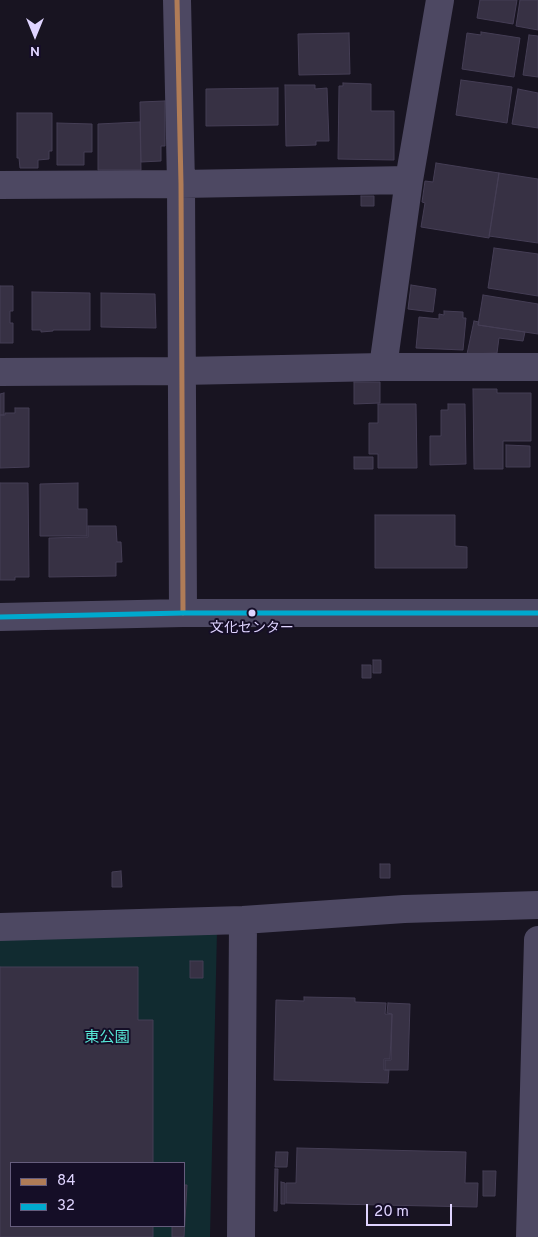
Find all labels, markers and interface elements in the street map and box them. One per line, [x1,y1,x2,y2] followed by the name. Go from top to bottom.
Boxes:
[10,10,60,60] north arrow
[30,42,40,59] text: N
[247,608,257,618] marker: 文化センター
[210,621,294,637] place label: 文化センター
[85,1030,129,1048] park label: 東公園
[10,1162,185,1227] legend
[57,1172,75,1191] text: 84
[368,1194,454,1226] scale bar
[57,1197,75,1216] text: 32
[374,1203,409,1222] text: 20 m

